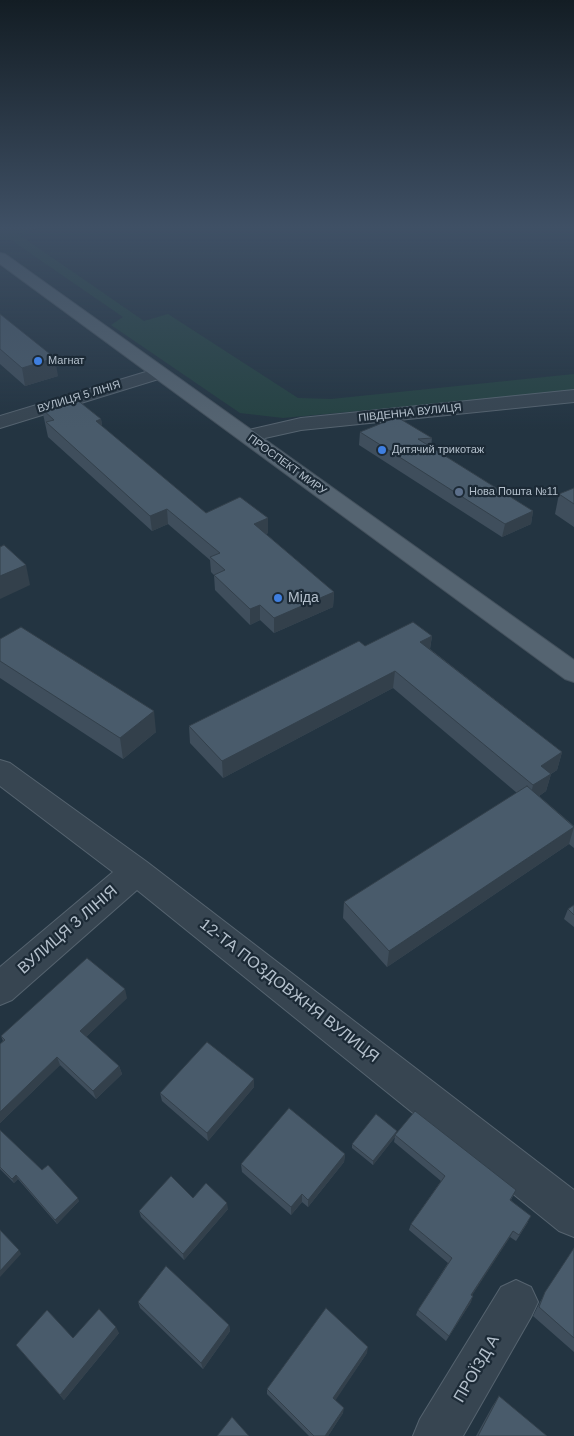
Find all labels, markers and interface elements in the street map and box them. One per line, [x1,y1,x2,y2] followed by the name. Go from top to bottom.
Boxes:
[48,354,84,368] place label: Магнат
[32,355,44,367] marker: Магнат
[36,378,122,416] street label: ВУЛИЦЯ 5 ЛІНІЯ
[358,401,462,425] street label: ПІВДЕННА ВУЛИЦЯ
[245,432,329,498] street label: ПРОСПЕКТ МИРУ
[392,443,484,457] place label: Дитячий трикотаж
[376,444,388,456] marker: Дитячий трикотаж
[469,485,558,499] place label: Нова Пошта №11
[453,486,465,498] marker: Нова Пошта №11
[288,590,319,606] place label: Міда
[272,592,284,604] marker: Міда
[14,882,122,978] street label: ВУЛИЦЯ 3 ЛІНІЯ
[196,915,382,1067] street label: 12-ТА ПОЗДОВЖНЯ ВУЛИЦЯ
[450,1332,504,1406] street label: ПРОЇЗД А

